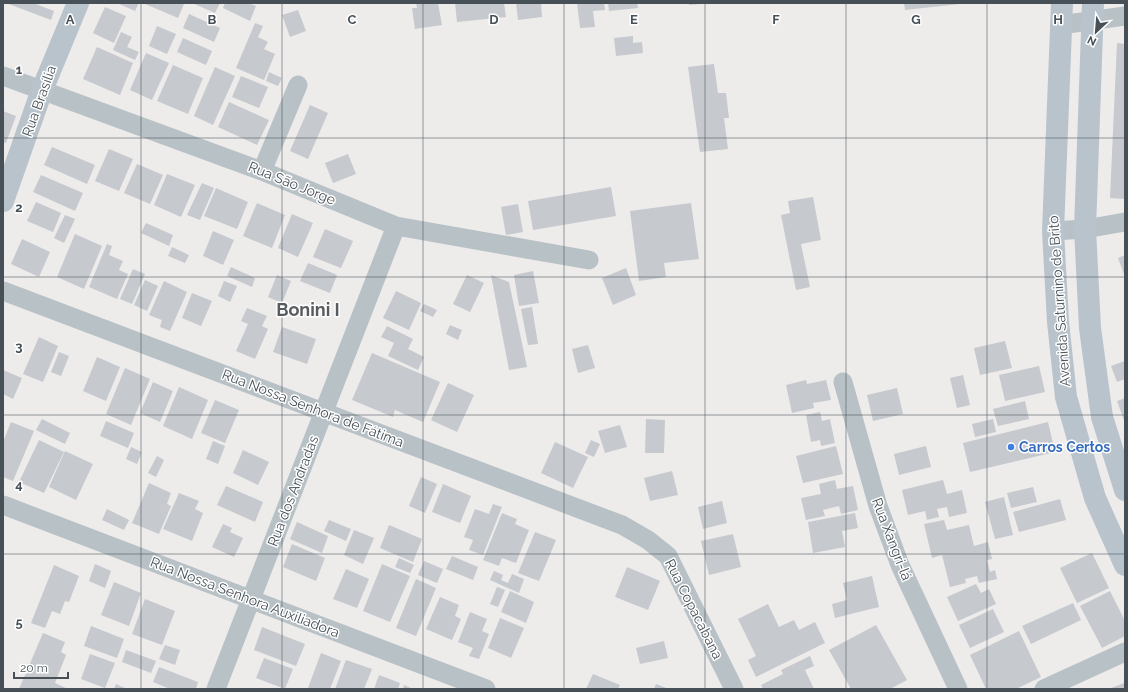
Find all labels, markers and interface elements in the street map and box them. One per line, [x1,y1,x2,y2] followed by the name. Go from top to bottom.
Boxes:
[66,12,75,27] text: A
[208,12,217,27] text: B
[348,12,357,27] text: C
[489,12,499,27] text: D
[630,12,638,27] text: E
[772,12,780,27] text: F
[911,12,921,27] text: G
[1053,12,1063,27] text: H
[1076,12,1116,52] north arrow
[1085,33,1098,48] text: N
[16,62,23,77] text: 1
[19,63,59,139] street label: Rua Brasília
[246,158,338,208] street label: Rua São Jorge
[15,200,23,215] text: 2
[1045,215,1073,387] street label: Avenida Saturnino de Brito
[276,299,340,320] district label: Bonini I
[15,339,23,354] text: 3
[220,366,406,450] street label: Rua Nossa Senhora de Fátima
[264,433,322,549] street label: Rua dos Andradas
[1019,439,1110,455] place label: Carros Certos
[1006,442,1016,452] marker: Carros Certos
[15,477,23,492] text: 4
[869,496,915,582] street label: Rua Xangri-lá
[148,553,342,641] street label: Rua Nossa Senhora Auxiliadora
[662,556,726,662] street label: Rua Copacabana
[15,615,23,630] text: 5
[14,654,68,680] scale bar
[20,661,48,675] text: 20 m

